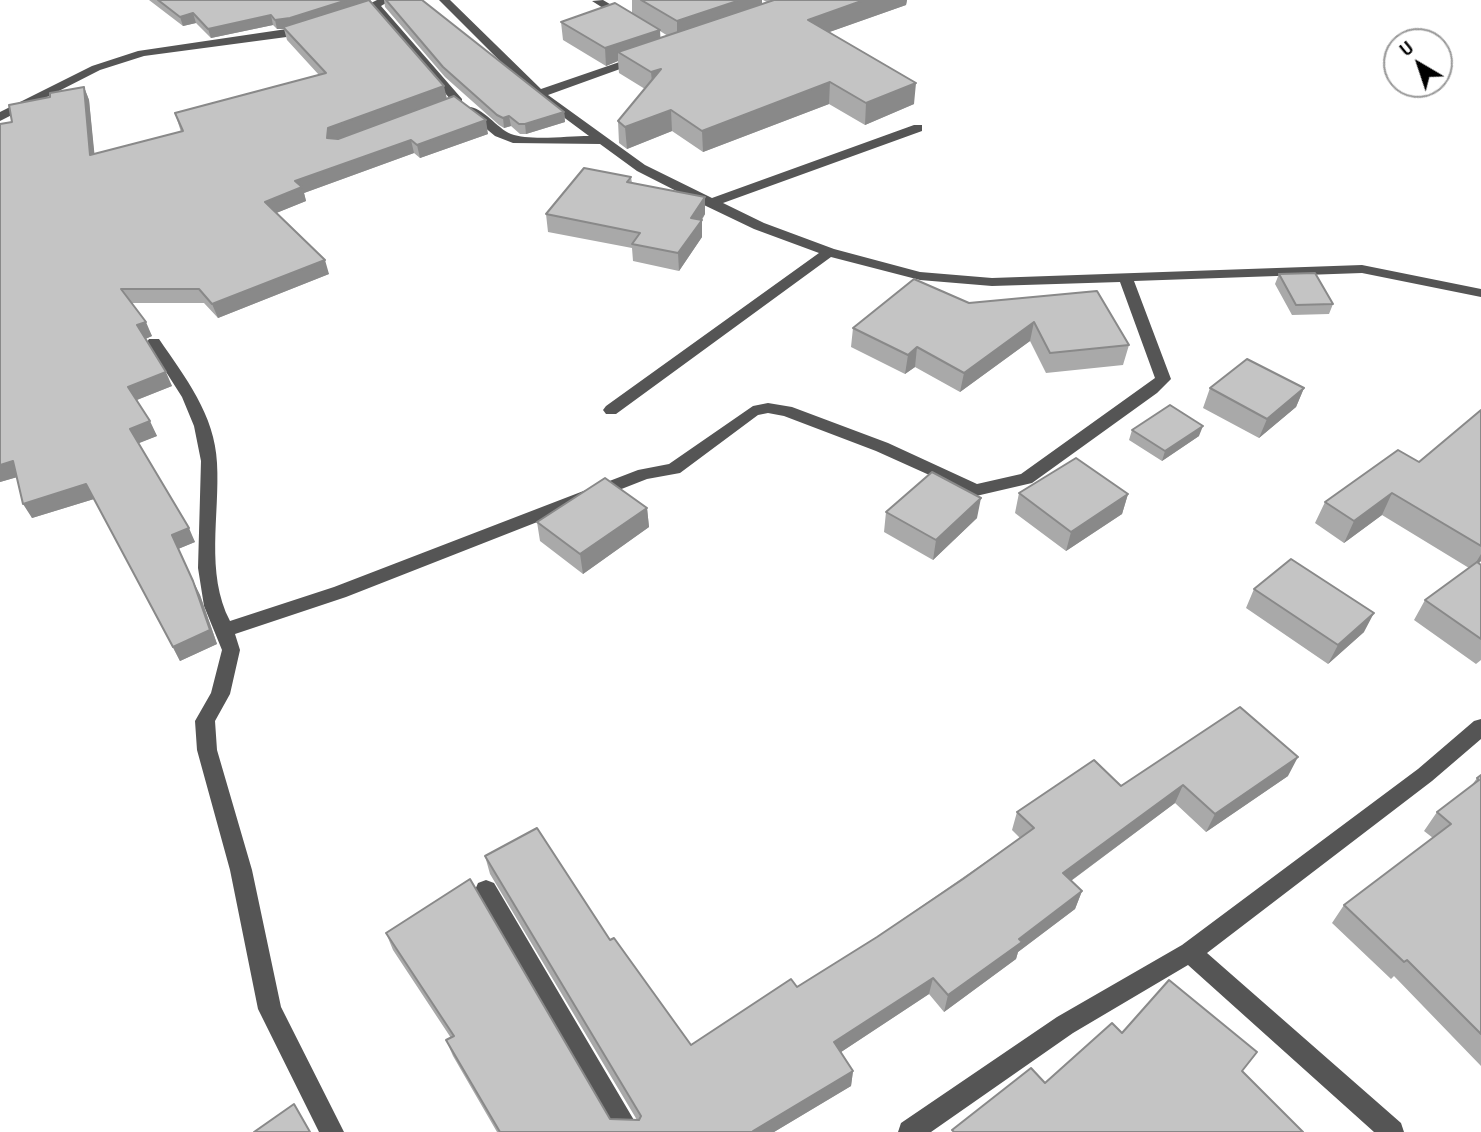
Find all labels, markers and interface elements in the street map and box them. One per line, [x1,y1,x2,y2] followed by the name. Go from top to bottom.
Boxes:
[1383,28,1453,98] north arrow
[1393,35,1419,62] text: U

